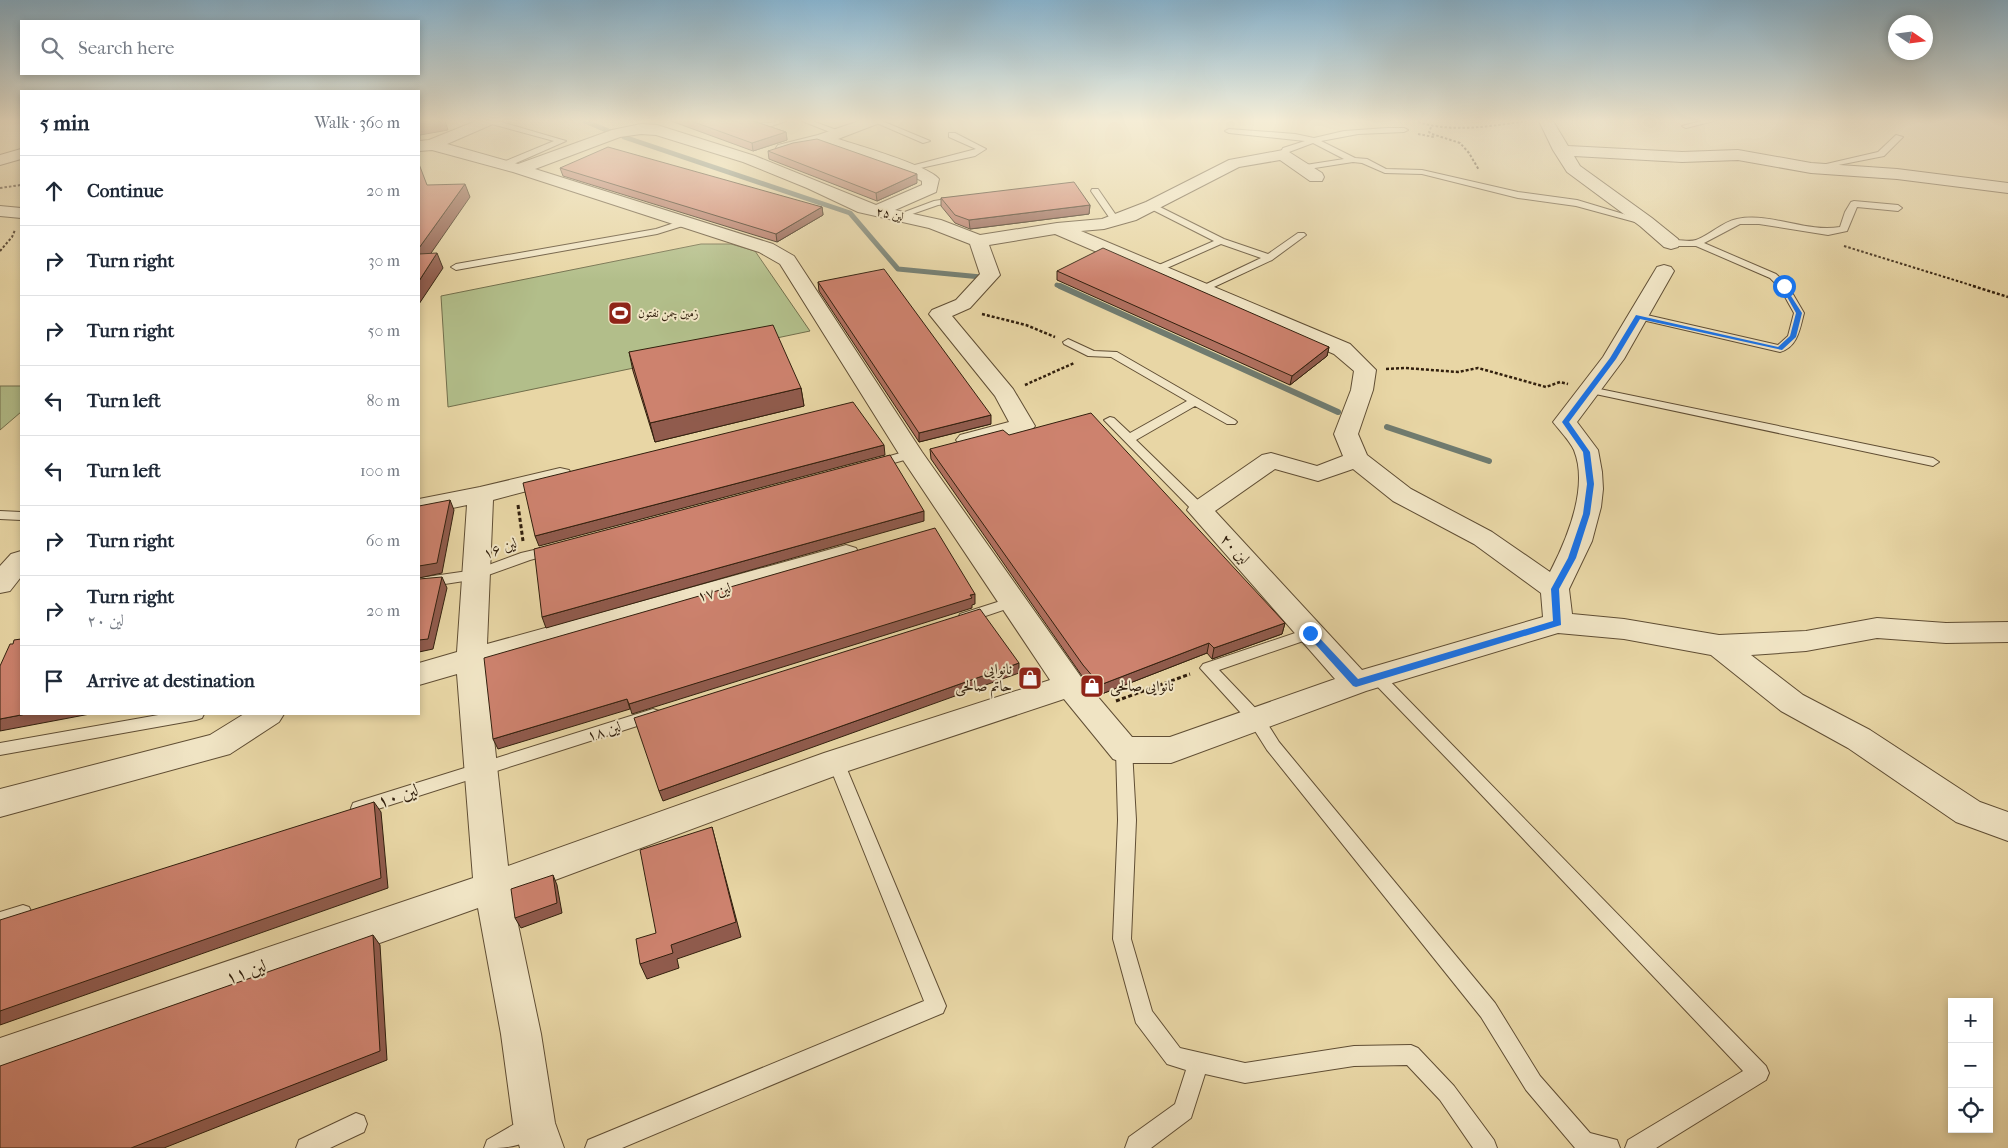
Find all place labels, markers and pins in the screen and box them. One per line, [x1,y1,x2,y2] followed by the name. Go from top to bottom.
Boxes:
[607,300,633,326] sports icon: زمین چمن نفتون
[638,306,699,322] place label: زمین چمن نفتون
[955,660,1012,699] place label: نانوایی حاتم صالحی
[1017,665,1043,691] shop icon: نانوایی حاتم صالحی
[1079,673,1105,699] shop icon: نانوایی صالحی
[1110,677,1174,697] place label: نانوایی صالحی

